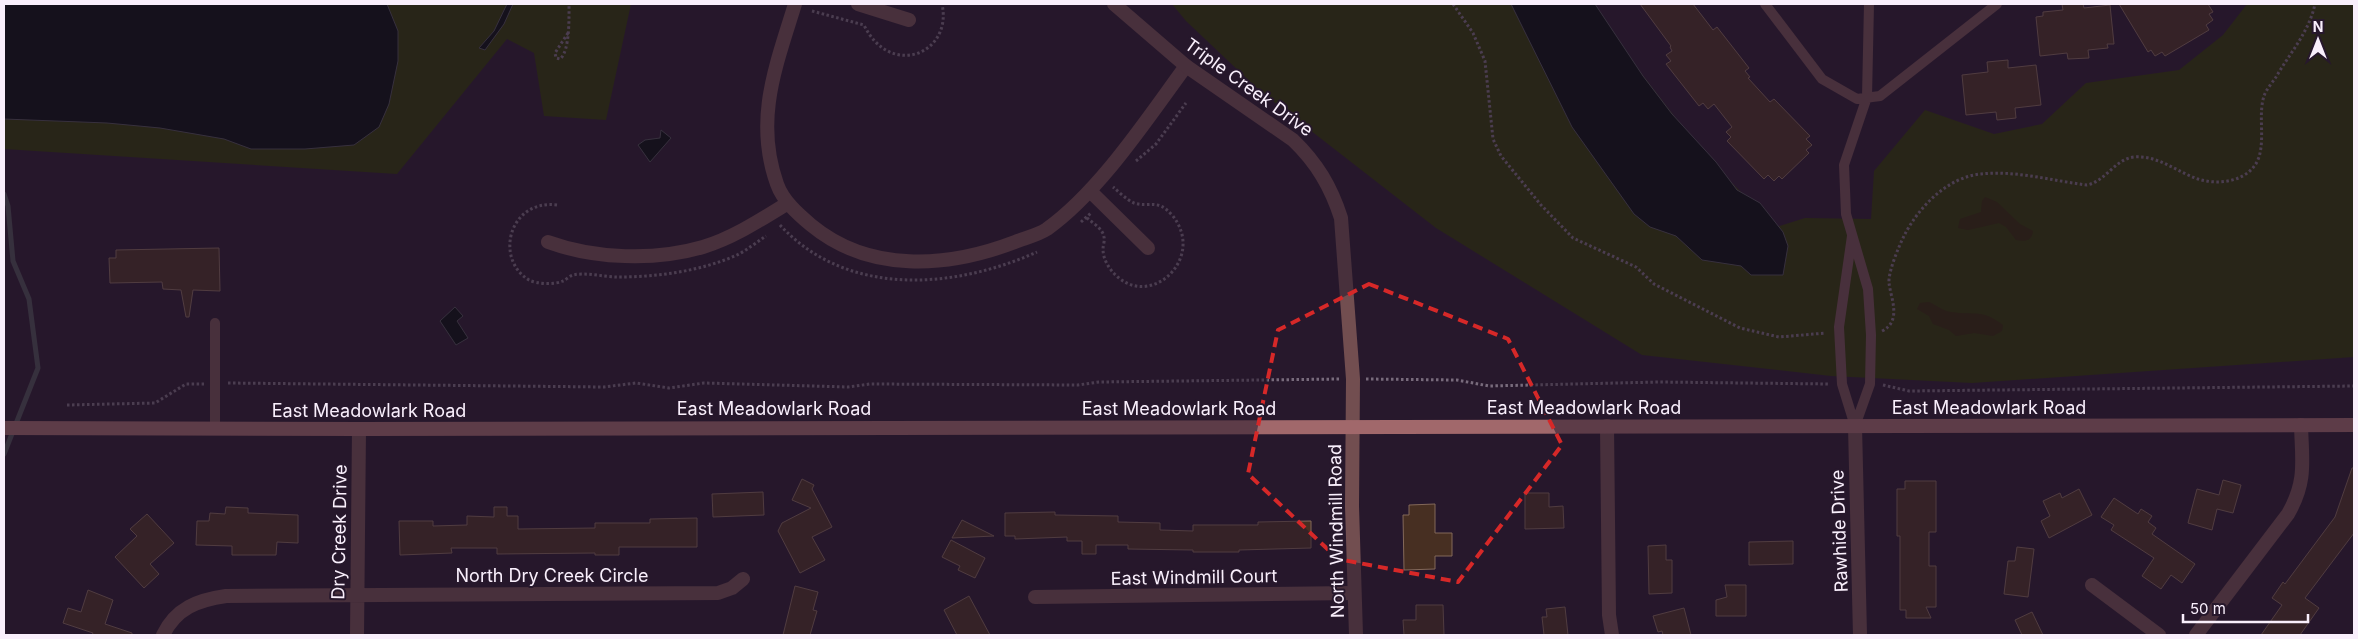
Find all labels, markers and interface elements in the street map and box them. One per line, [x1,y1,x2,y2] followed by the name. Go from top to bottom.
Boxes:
[2293,15,2343,65] north arrow
[2313,18,2323,35] text: N
[1181,33,1317,141] street label: Triple Creek Drive
[1487,397,1681,418] street label: East Meadowlark Road
[1892,397,2086,418] street label: East Meadowlark Road
[677,398,871,419] street label: East Meadowlark Road
[1082,398,1276,419] street label: East Meadowlark Road
[272,400,466,421] street label: East Meadowlark Road
[1324,444,1348,618] street label: North Windmill Road
[327,464,351,600] street label: Dry Creek Drive
[1826,469,1852,593] street label: Rawhide Drive
[456,565,648,586] street label: North Dry Creek Circle
[1111,565,1278,589] street label: East Windmill Court
[2183,592,2308,624] scale bar
[2190,599,2226,618] text: 50 m

